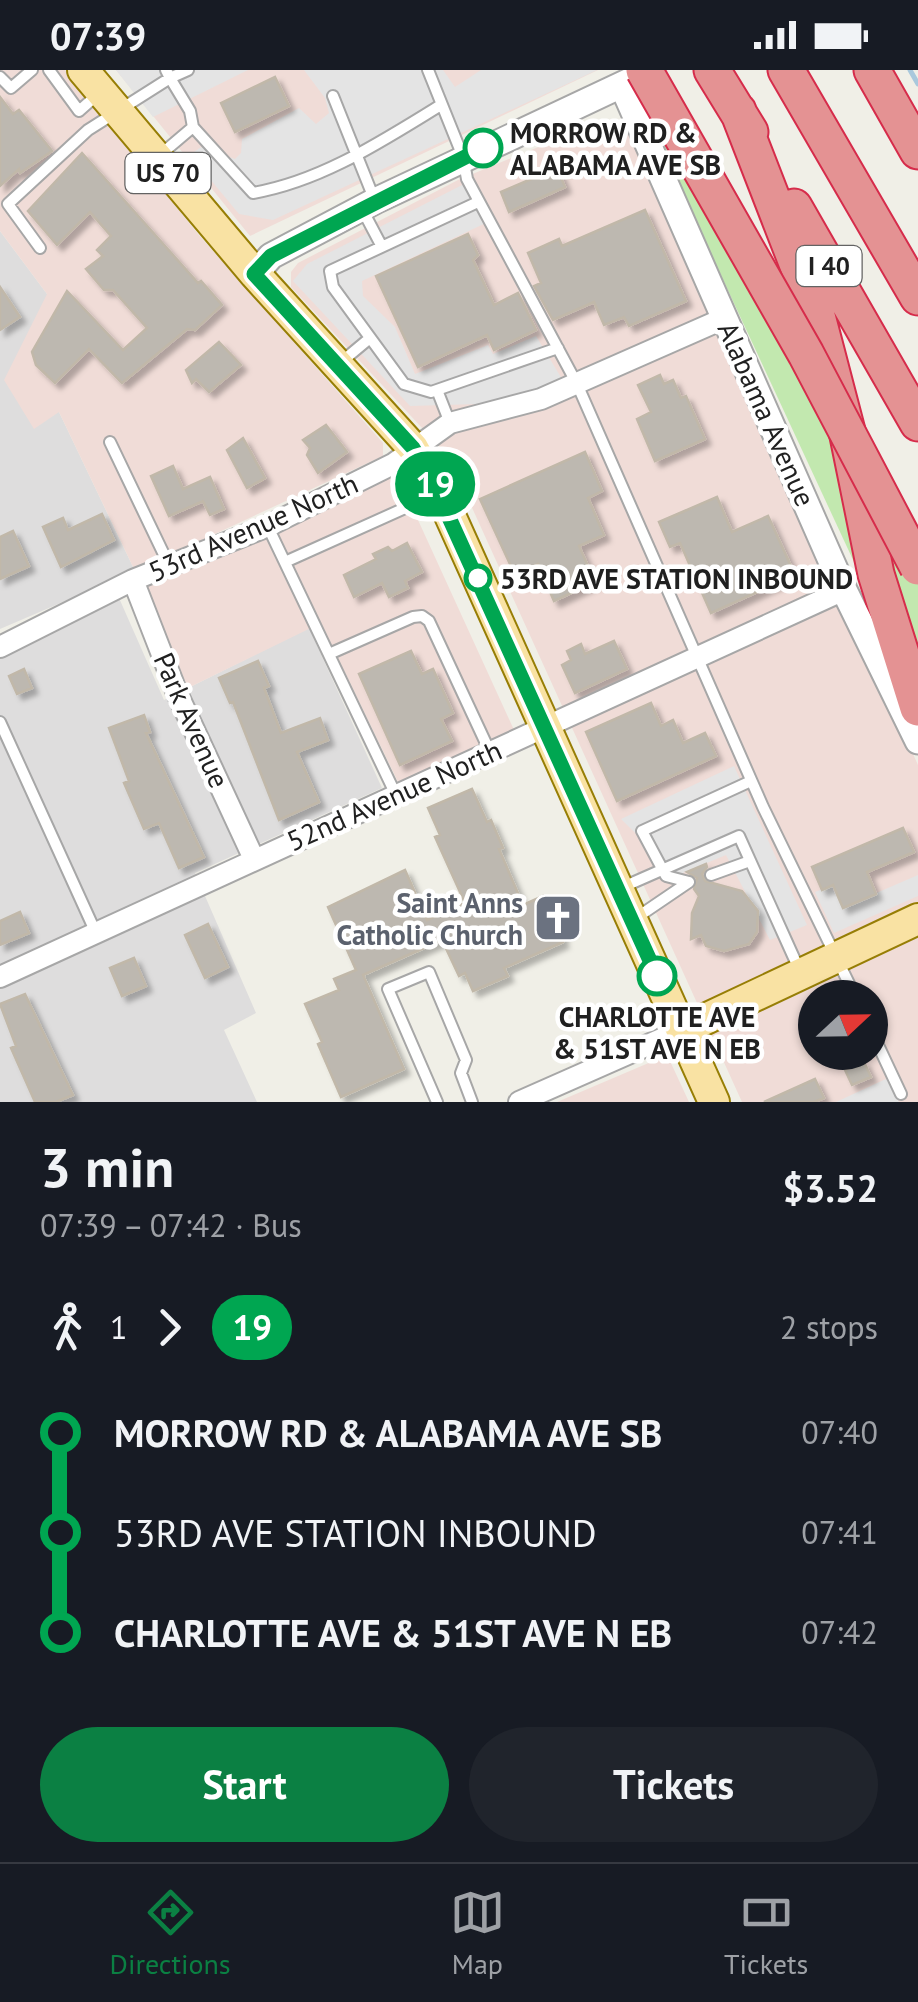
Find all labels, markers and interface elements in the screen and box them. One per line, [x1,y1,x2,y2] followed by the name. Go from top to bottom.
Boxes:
[50,11,146,60] text: 07:39
[510,114,721,183] place label: MORROW RD & ALABAMA AVE SB
[464,129,502,167] marker: MORROW RD & ALABAMA AVE SB
[126,153,210,193] road number: US 70
[796,246,862,286] road number: I 40
[710,316,824,512] street label: Alabama Avenue
[390,452,480,516] line badge: 19
[415,461,455,507] text: 19
[142,464,364,590] street label: 53rd Avenue North
[500,560,853,597] place label: 53RD AVE STATION INBOUND
[465,565,491,591] marker: 53RD AVE STATION INBOUND
[146,646,238,794] street label: Park Avenue
[281,731,507,859] street label: 52nd Avenue North
[337,884,523,953] place label: Saint Anns Catholic Church
[532,892,584,944] church icon: Saint Anns Catholic Church
[638,957,676,995] marker: CHARLOTTE AVE & 51ST AVE N EB
[798,980,888,1070] north arrow
[798,980,888,1070] map controls
[553,998,761,1067] place label: CHARLOTTE AVE & 51ST AVE N EB
[40,1131,174,1202] text: 3 min
[782,1163,878,1212] text: $3.52
[40,1204,302,1246] text: 07:39 – 07:42 · Bus
[40,1300,95,1355] icon: walk
[142,1300,197,1355] icon: forward
[232,1304,272,1350] text: 19
[110,1306,127,1348] text: 1
[780,1306,878,1348] text: 2 stops
[114,1408,662,1457] text: MORROW RD & ALABAMA AVE SB
[801,1411,878,1453] text: 07:40
[114,1508,597,1557] text: 53RD AVE STATION INBOUND
[801,1511,878,1553] text: 07:41
[114,1608,672,1657] text: CHARLOTTE AVE & 51ST AVE N EB
[801,1611,878,1653] text: 07:42
[40,1727,449,1842] button: Start
[469,1727,878,1842] button: Tickets
[110,1885,231,1982] tab: Directions
[450,1885,505,1982] tab: Map
[724,1885,808,1982] tab: Tickets

